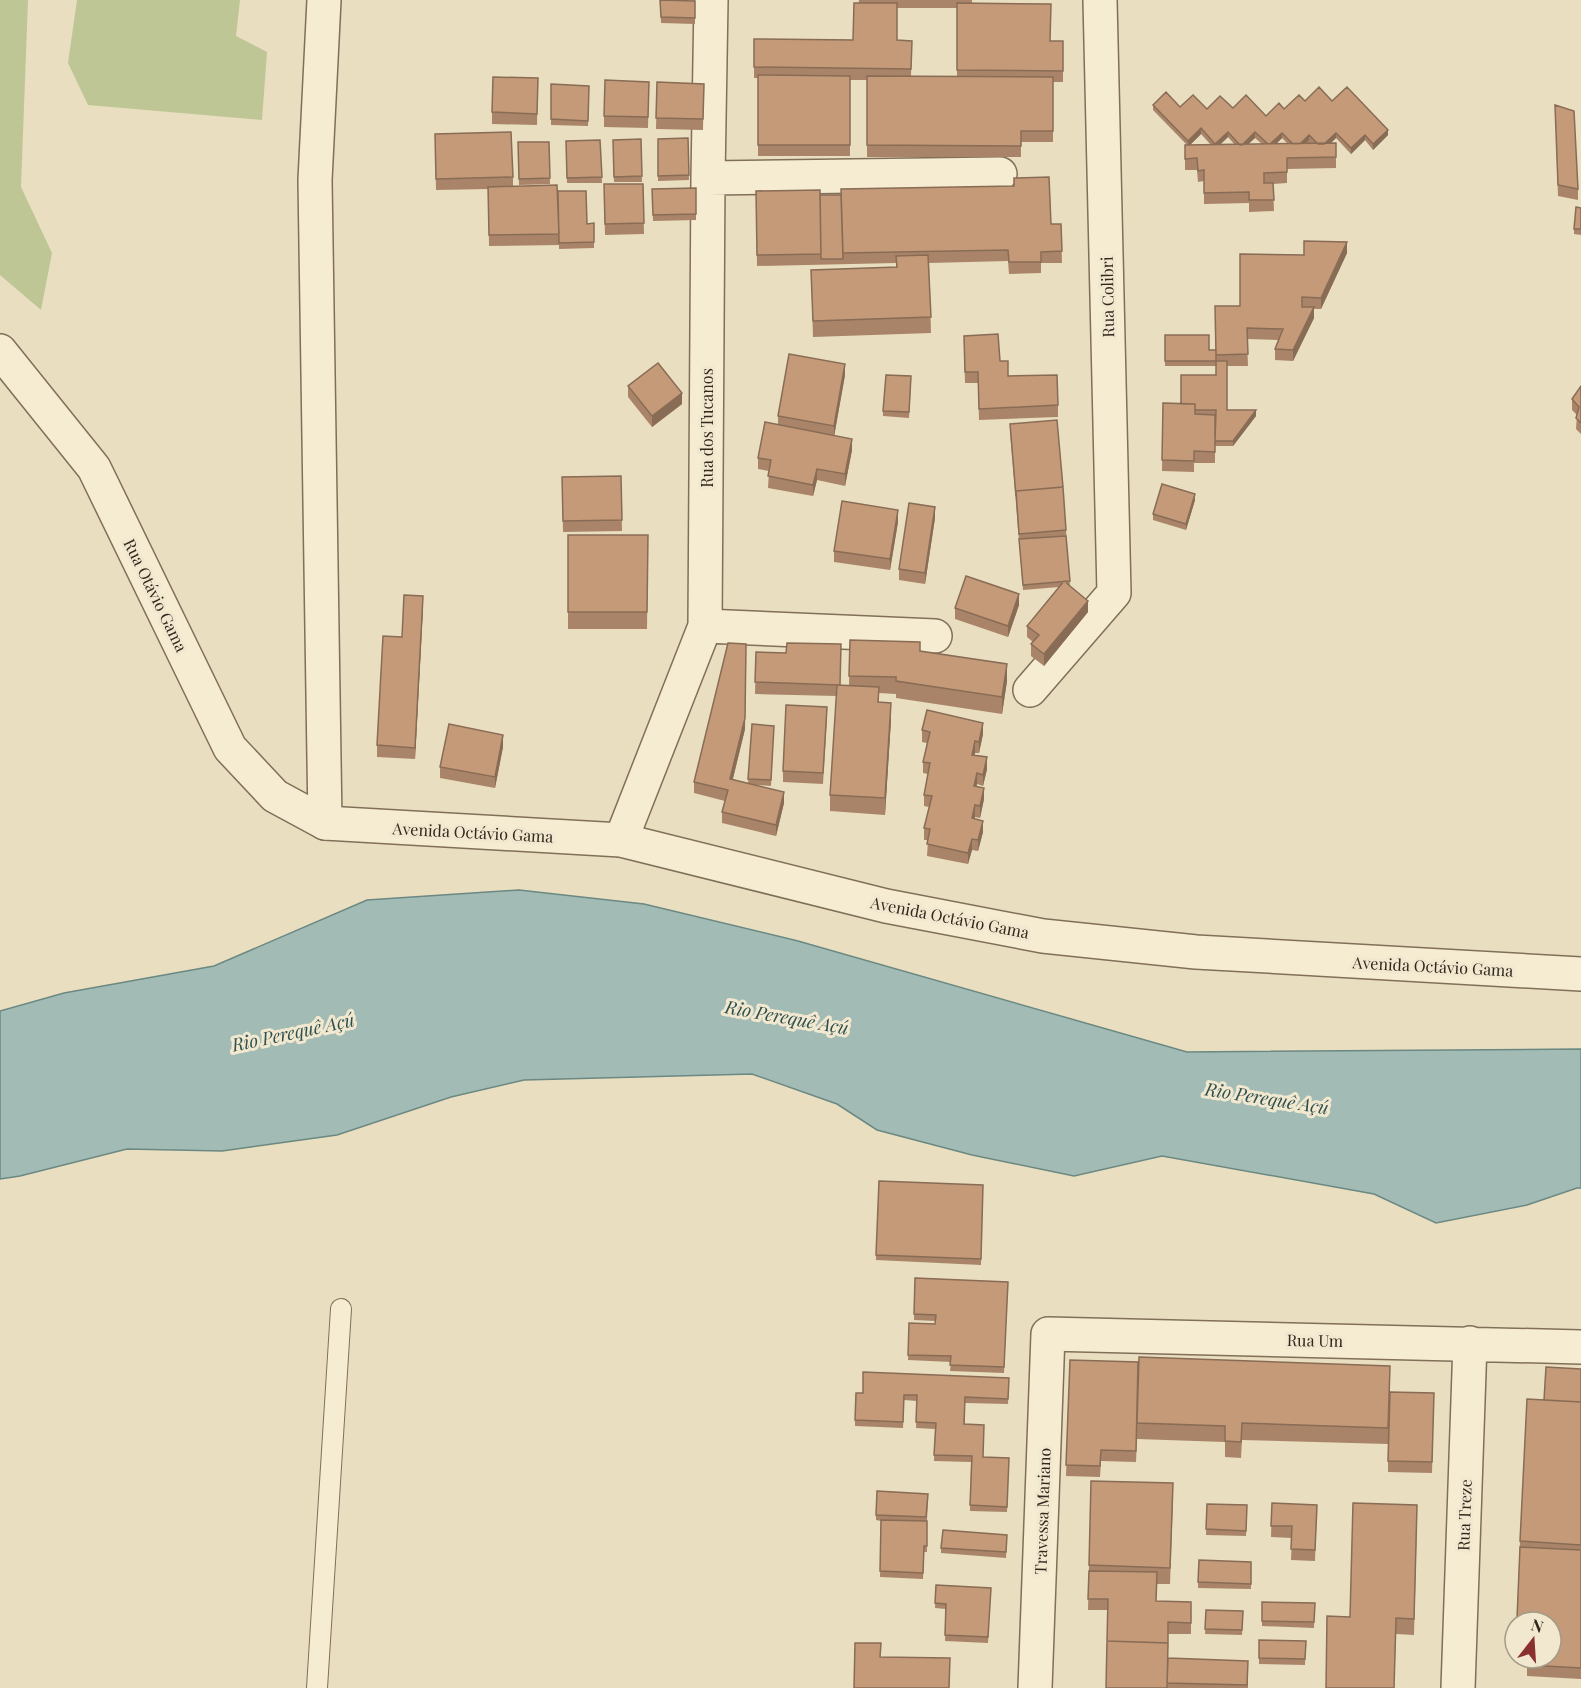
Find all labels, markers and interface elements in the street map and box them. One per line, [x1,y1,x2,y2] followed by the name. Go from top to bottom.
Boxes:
[1096,256,1118,338] street label: Rua Colibri
[696,368,717,488] street label: Rua dos Tucanos
[120,535,192,655] street label: Rua Otávio Gama
[391,817,554,847] street label: Avenida Octávio Gama
[868,891,1031,943] street label: Avenida Octávio Gama
[1351,951,1514,981] street label: Avenida Octávio Gama
[722,994,851,1040] water label: Rio Perequê Açú
[228,1007,357,1057] water label: Rio Perequê Açú
[1202,1076,1331,1120] water label: Rio Perequê Açú
[1287,1329,1343,1351] street label: Rua Um
[1029,1447,1055,1575] street label: Travessa Mariano
[1452,1479,1476,1551] street label: Rua Treze
[1503,1610,1563,1670] north arrow
[1529,1613,1547,1637] text: N

